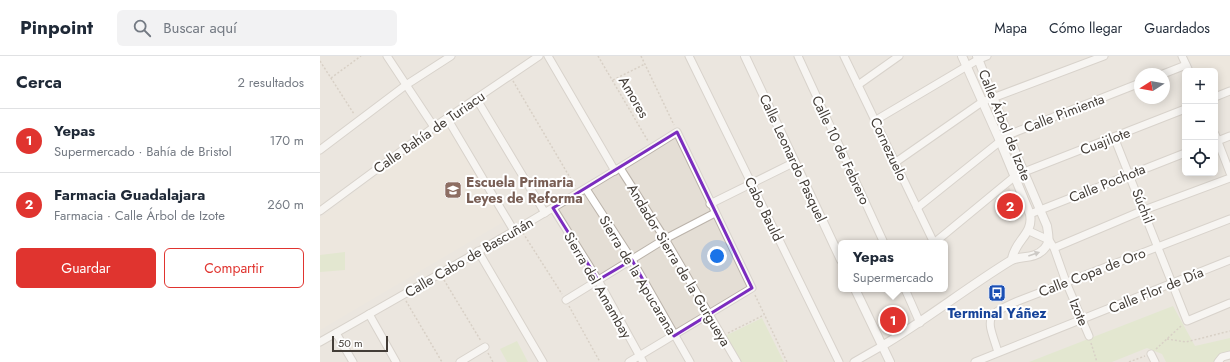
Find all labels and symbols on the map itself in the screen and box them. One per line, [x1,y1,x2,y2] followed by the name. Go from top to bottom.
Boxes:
[974,66,1036,184] street label: Calle Árbol de Izote
[1134,68,1170,104] north arrow
[614,72,654,122] street label: Amores
[369,86,489,178] street label: Calle Bahía de Turiacu
[1021,88,1107,138] street label: Calle Pimienta
[754,91,832,225] street label: Calle Leonardo Pasquel
[807,92,875,208] street label: Calle 10 de Febrero
[866,114,913,184] street label: Cornezuelo
[1077,122,1133,160] street label: Cuajilote
[1066,159,1148,207] street label: Calle Pochota
[466,172,583,208] place label: Escuela Primaria Leyes de Reforma
[740,173,788,245] street label: Cabo Bauld
[443,180,463,200] school or university icon: Escuela Primaria Leyes de Reforma
[622,180,736,350] street label: Andador Sierra de la Gurgueya
[1127,186,1159,226] street label: Súchil
[997,191,1023,221] pin: 2
[594,211,682,339] street label: Sierra de la Apucarana
[401,212,537,302] street label: Calle Cabo de Bascuñán
[559,228,637,343] street label: Sierra del Amambay
[1036,242,1149,302] street label: Calle Copa de Oro
[707,246,727,266] your location
[1028,251,1040,257] one-way arrow
[1106,262,1206,318] street label: Calle Flor de Día
[987,283,1007,303] bus stop icon: Terminal Yáñez
[1064,295,1094,329] street label: Izote
[947,303,1047,323] place label: Terminal Yáñez
[880,305,906,335] pin: 1
[332,334,388,353] scale bar

